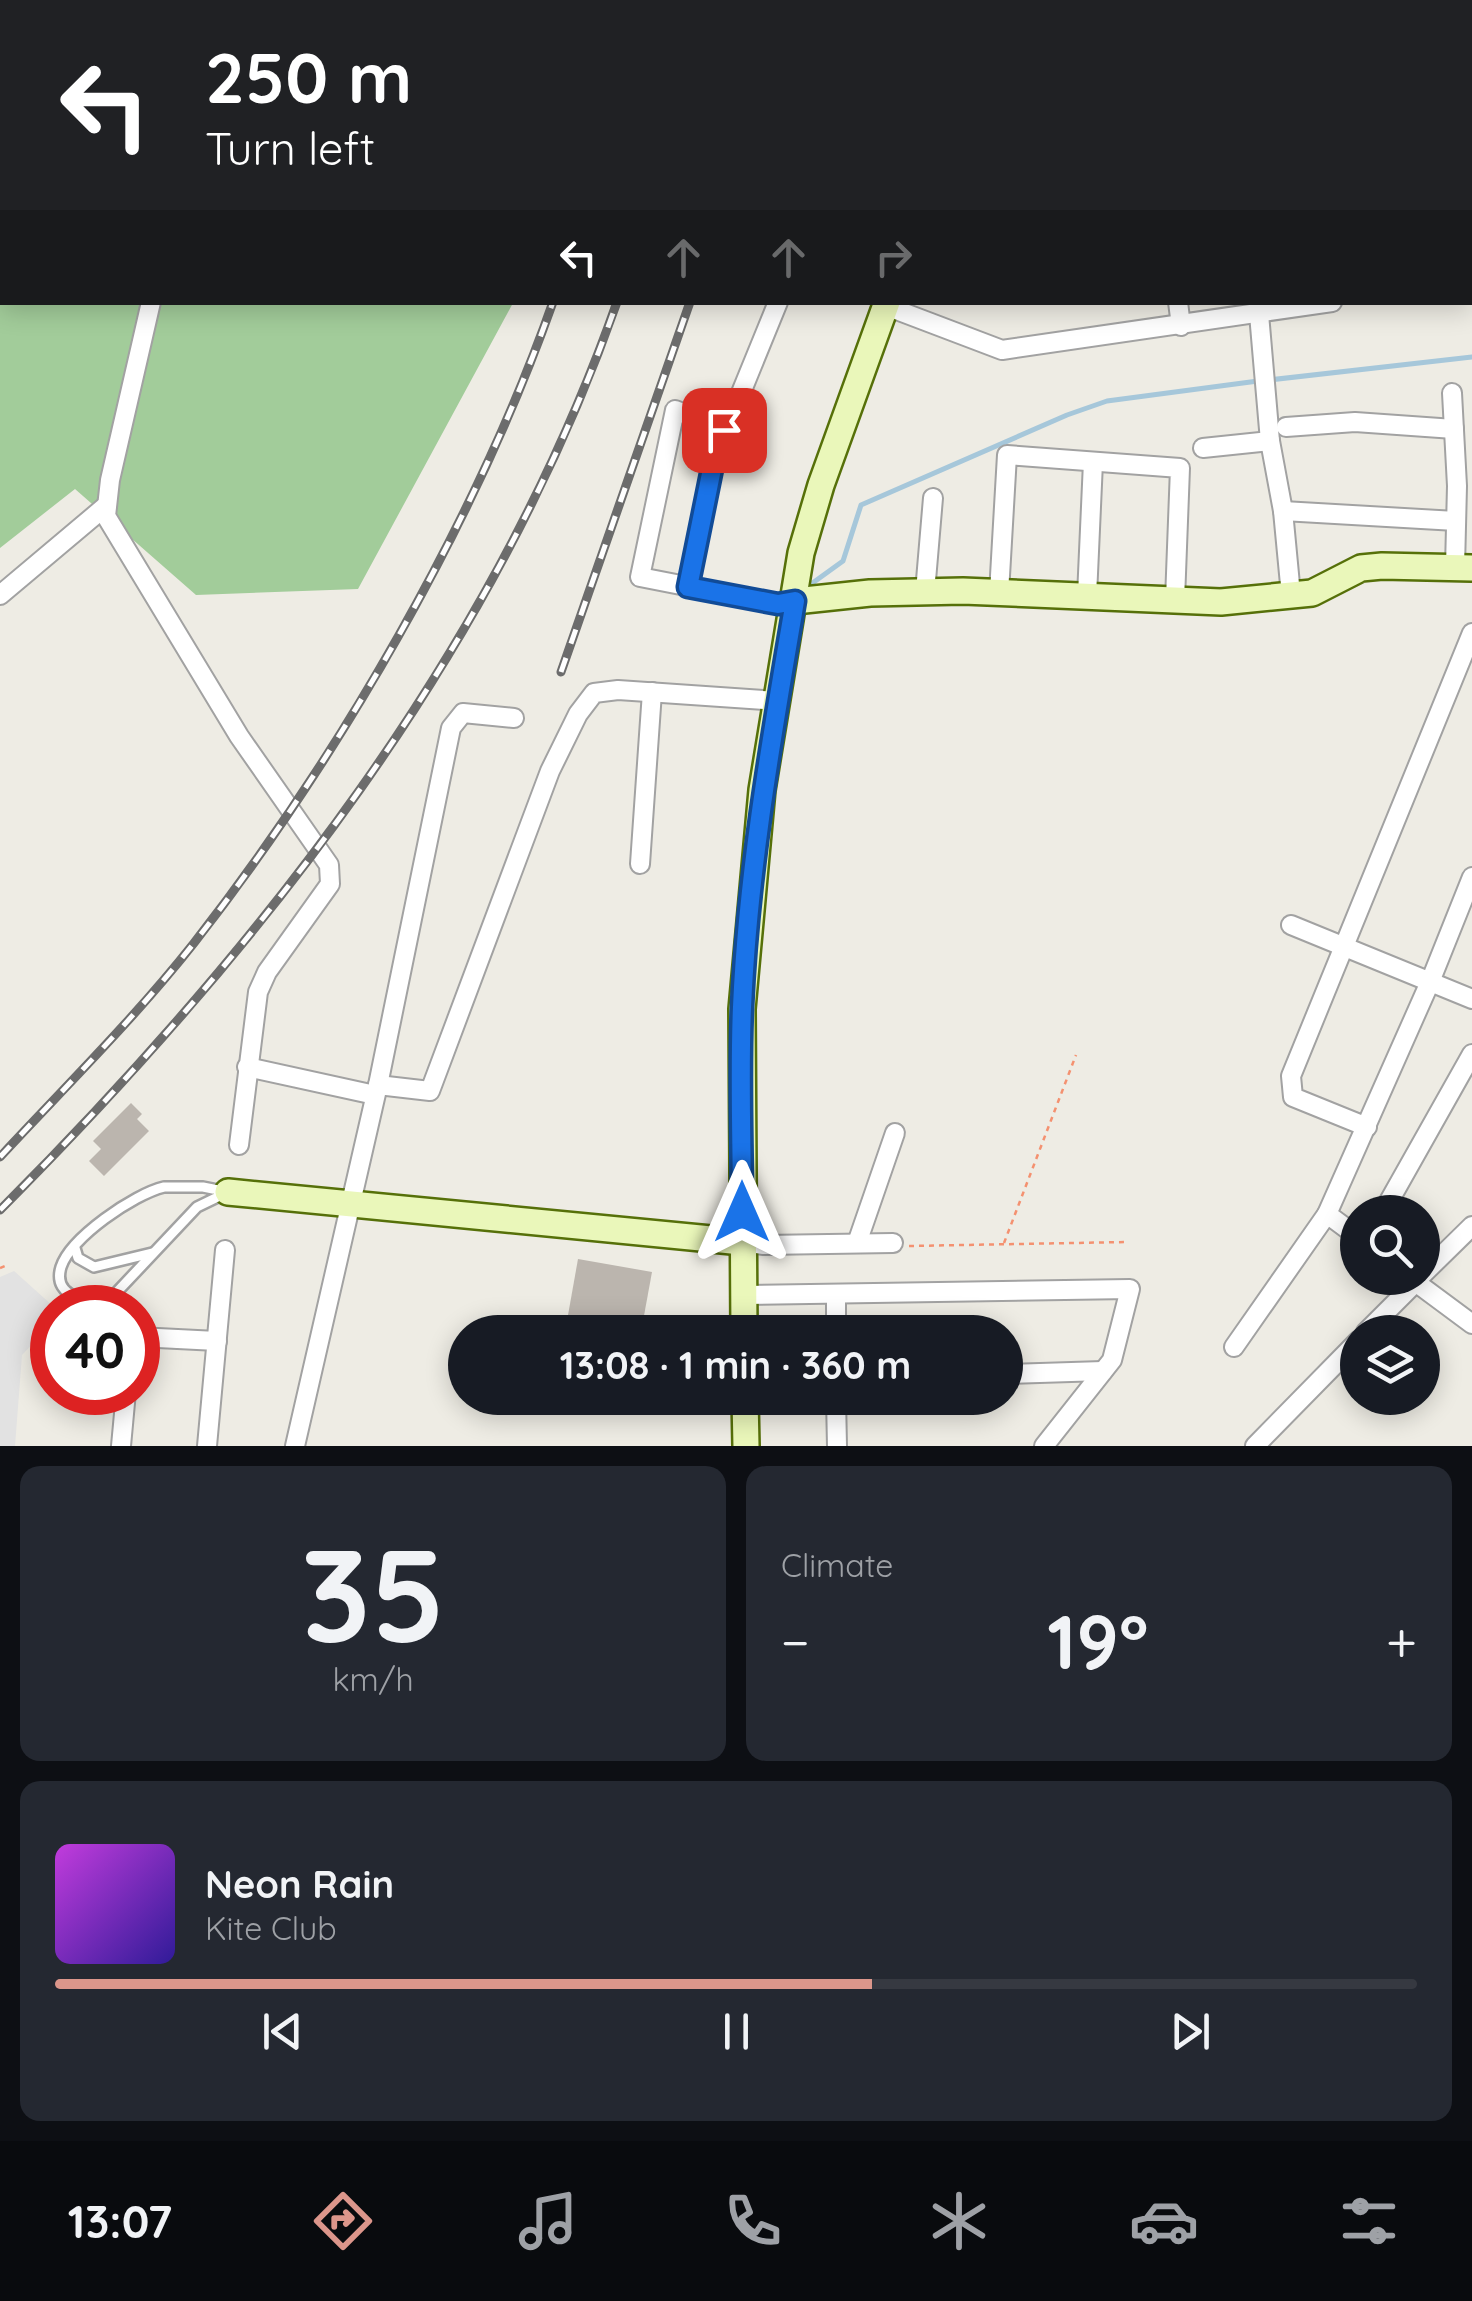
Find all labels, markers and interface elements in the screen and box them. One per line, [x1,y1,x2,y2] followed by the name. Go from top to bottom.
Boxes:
[205,33,412,121] text: 250 m
[40,40,170,170] icon: left
[205,120,375,176] text: Turn left
[551,230,606,285] icon: left
[656,230,711,285] icon: ahead
[761,230,816,285] icon: ahead
[866,230,921,285] icon: right
[682,388,767,473] pin
[697,403,752,458] icon: arrive
[690,1160,794,1264] position arrow
[1340,1195,1440,1415] map controls
[1340,1195,1440,1295] button: search
[30,1285,160,1415] speed limit sign: 40
[1340,1315,1440,1415] button: layers
[560,1341,911,1389] text: 13:08 · 1 min · 360 m
[301,1512,445,1675] text: 35
[781,1545,893,1585] text: Climate
[1047,1594,1148,1688] text: 19°
[781,1607,810,1676] text: −
[1386,1607,1417,1676] text: +
[332,1659,414,1699] text: km/h
[205,1860,394,1908] text: Neon Rain
[205,1908,337,1948] text: Kite Club
[255,2004,310,2059] icon: previous
[709,2004,764,2059] icon: pause
[1163,2004,1218,2059] icon: next
[308,2186,378,2256] icon: directions
[513,2186,583,2256] icon: music
[718,2186,788,2256] icon: phone
[924,2186,994,2256] icon: climate
[1129,2186,1199,2256] icon: car
[1334,2186,1404,2256] icon: filters
[68,2193,172,2249] text: 13:07

